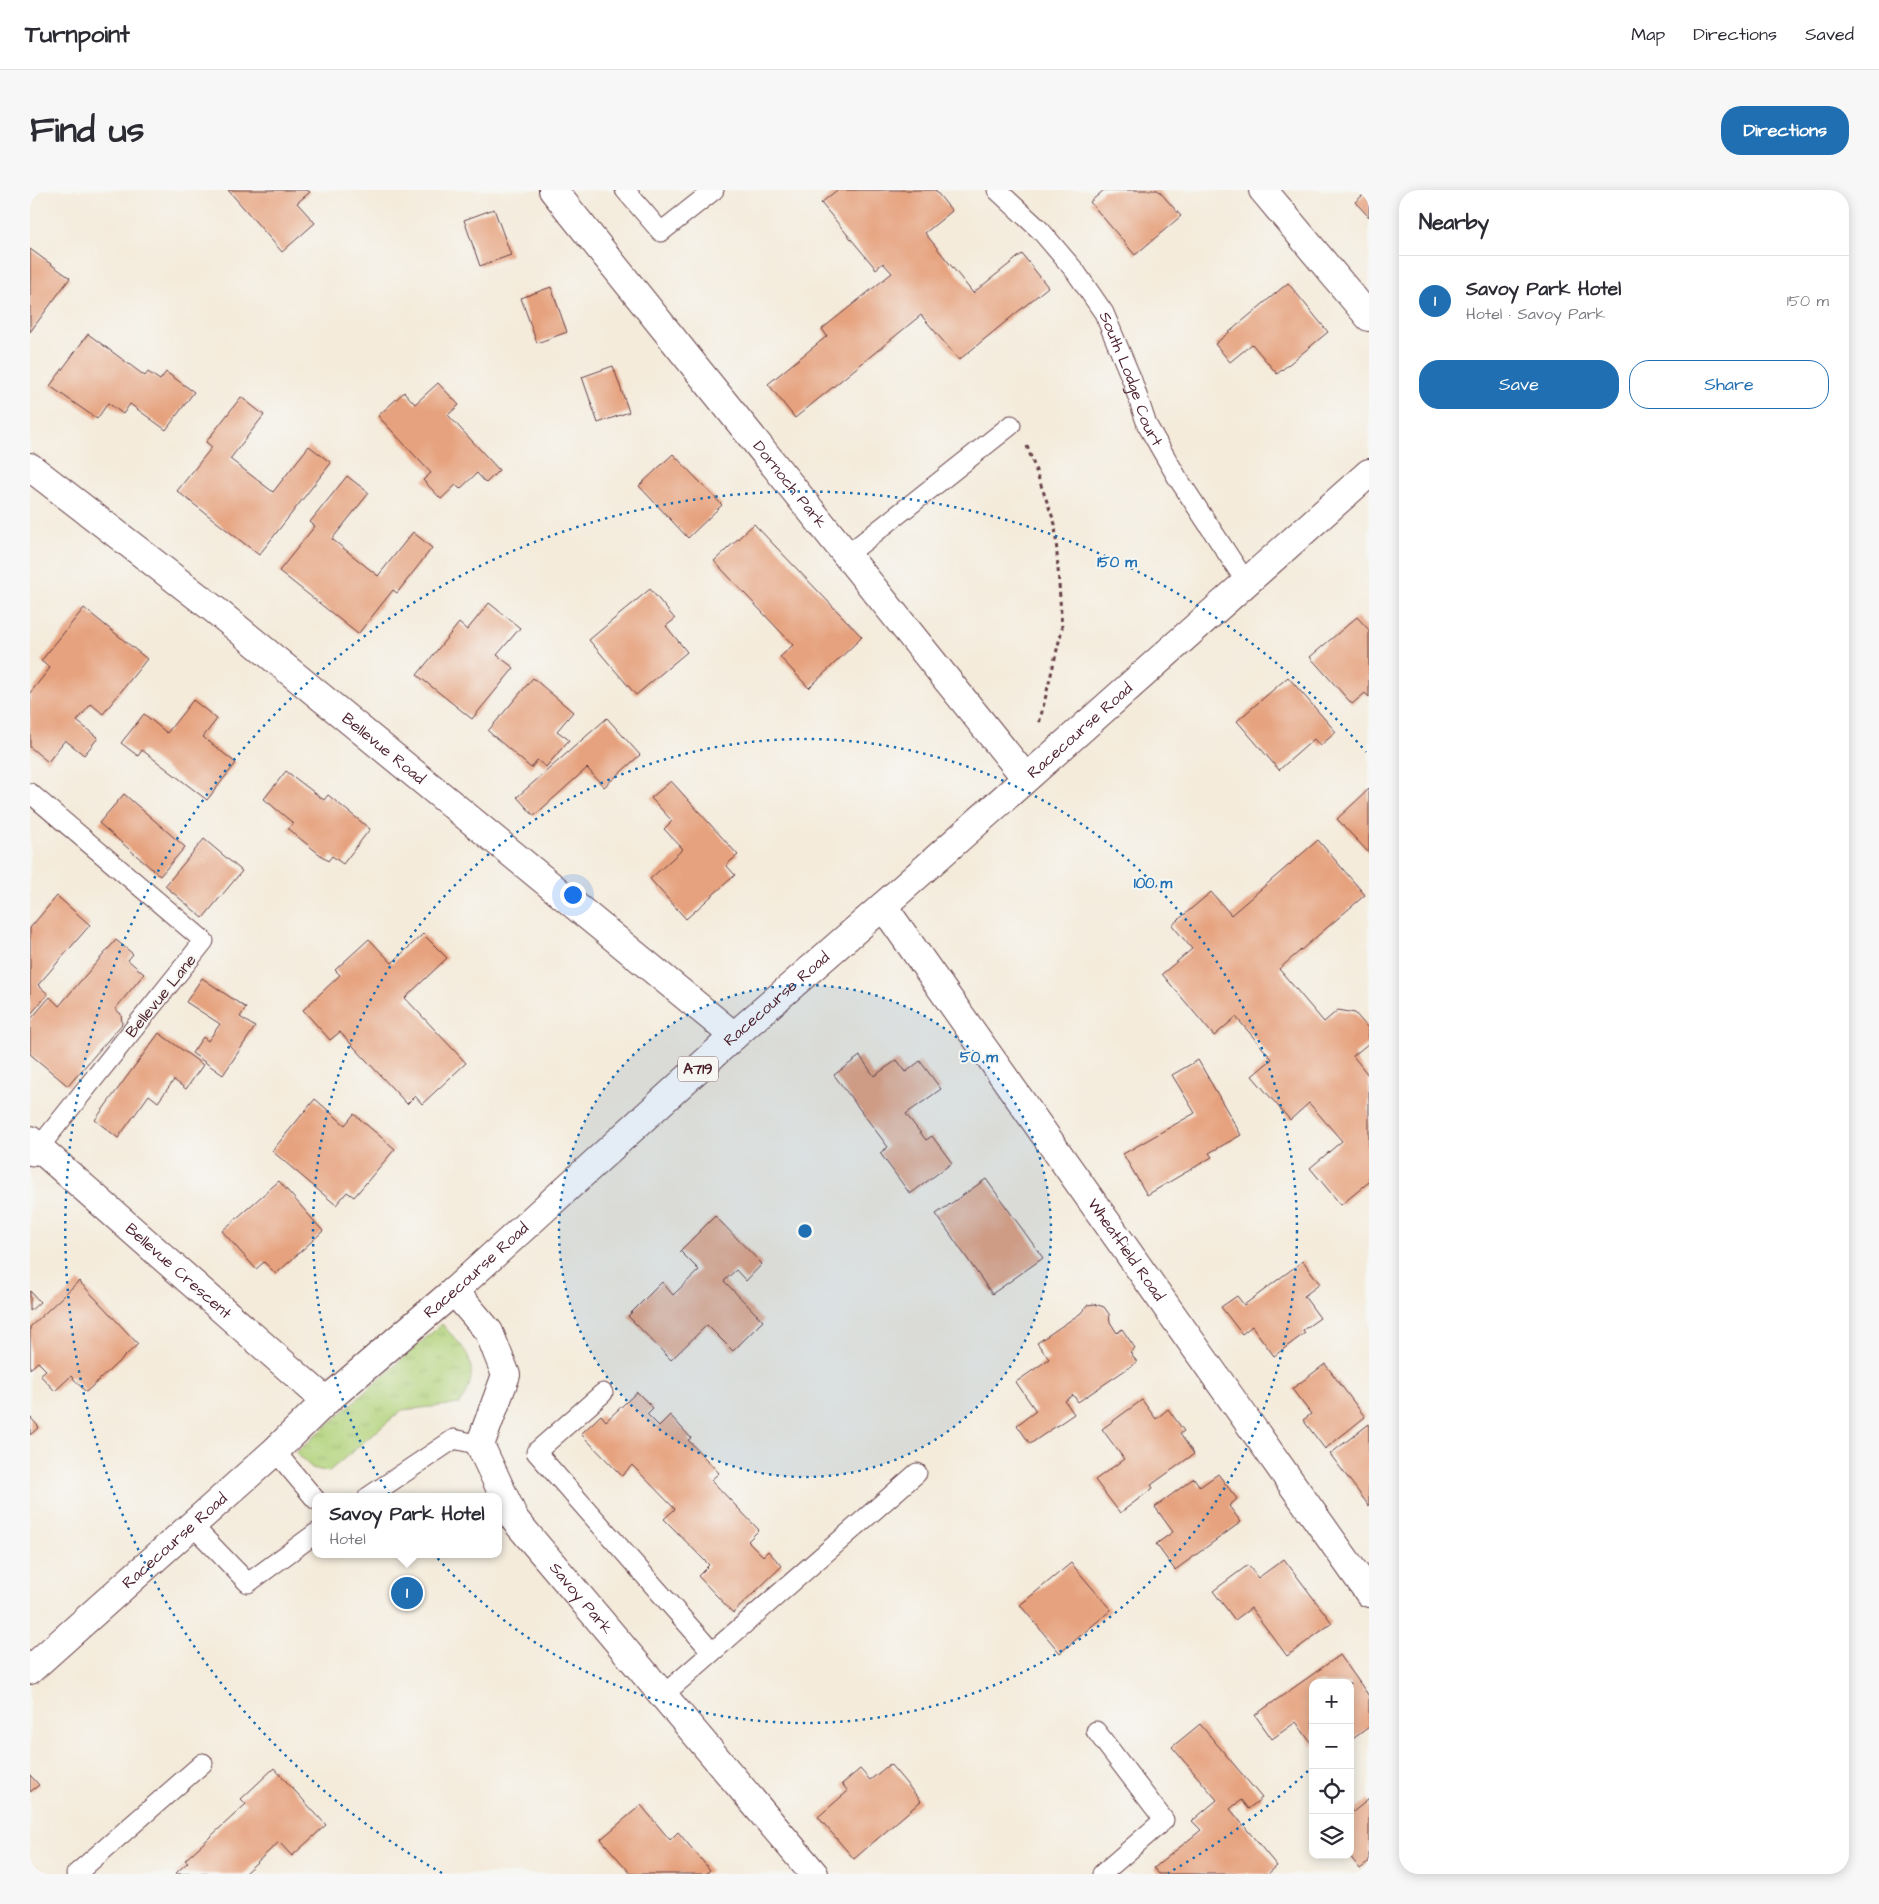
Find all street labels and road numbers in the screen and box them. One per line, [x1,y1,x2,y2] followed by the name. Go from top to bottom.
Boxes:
[1094,308,1168,451] street label: South Lodge Court
[748,436,832,533] street label: Dornoch Park
[1022,678,1137,783] street label: Racecourse Road
[337,708,430,789] street label: Bellevue Road
[719,946,834,1051] street label: Racecourse Road
[121,950,202,1042] street label: Bellevue Lane
[678,1056,718,1082] road number: A719
[1082,1194,1170,1305] street label: Wheatfield Road
[419,1217,533,1323] street label: Racecourse Road
[120,1218,237,1324] street label: Bellevue Crescent
[117,1488,232,1594] street label: Racecourse Road
[544,1558,618,1639] street label: Savoy Park

